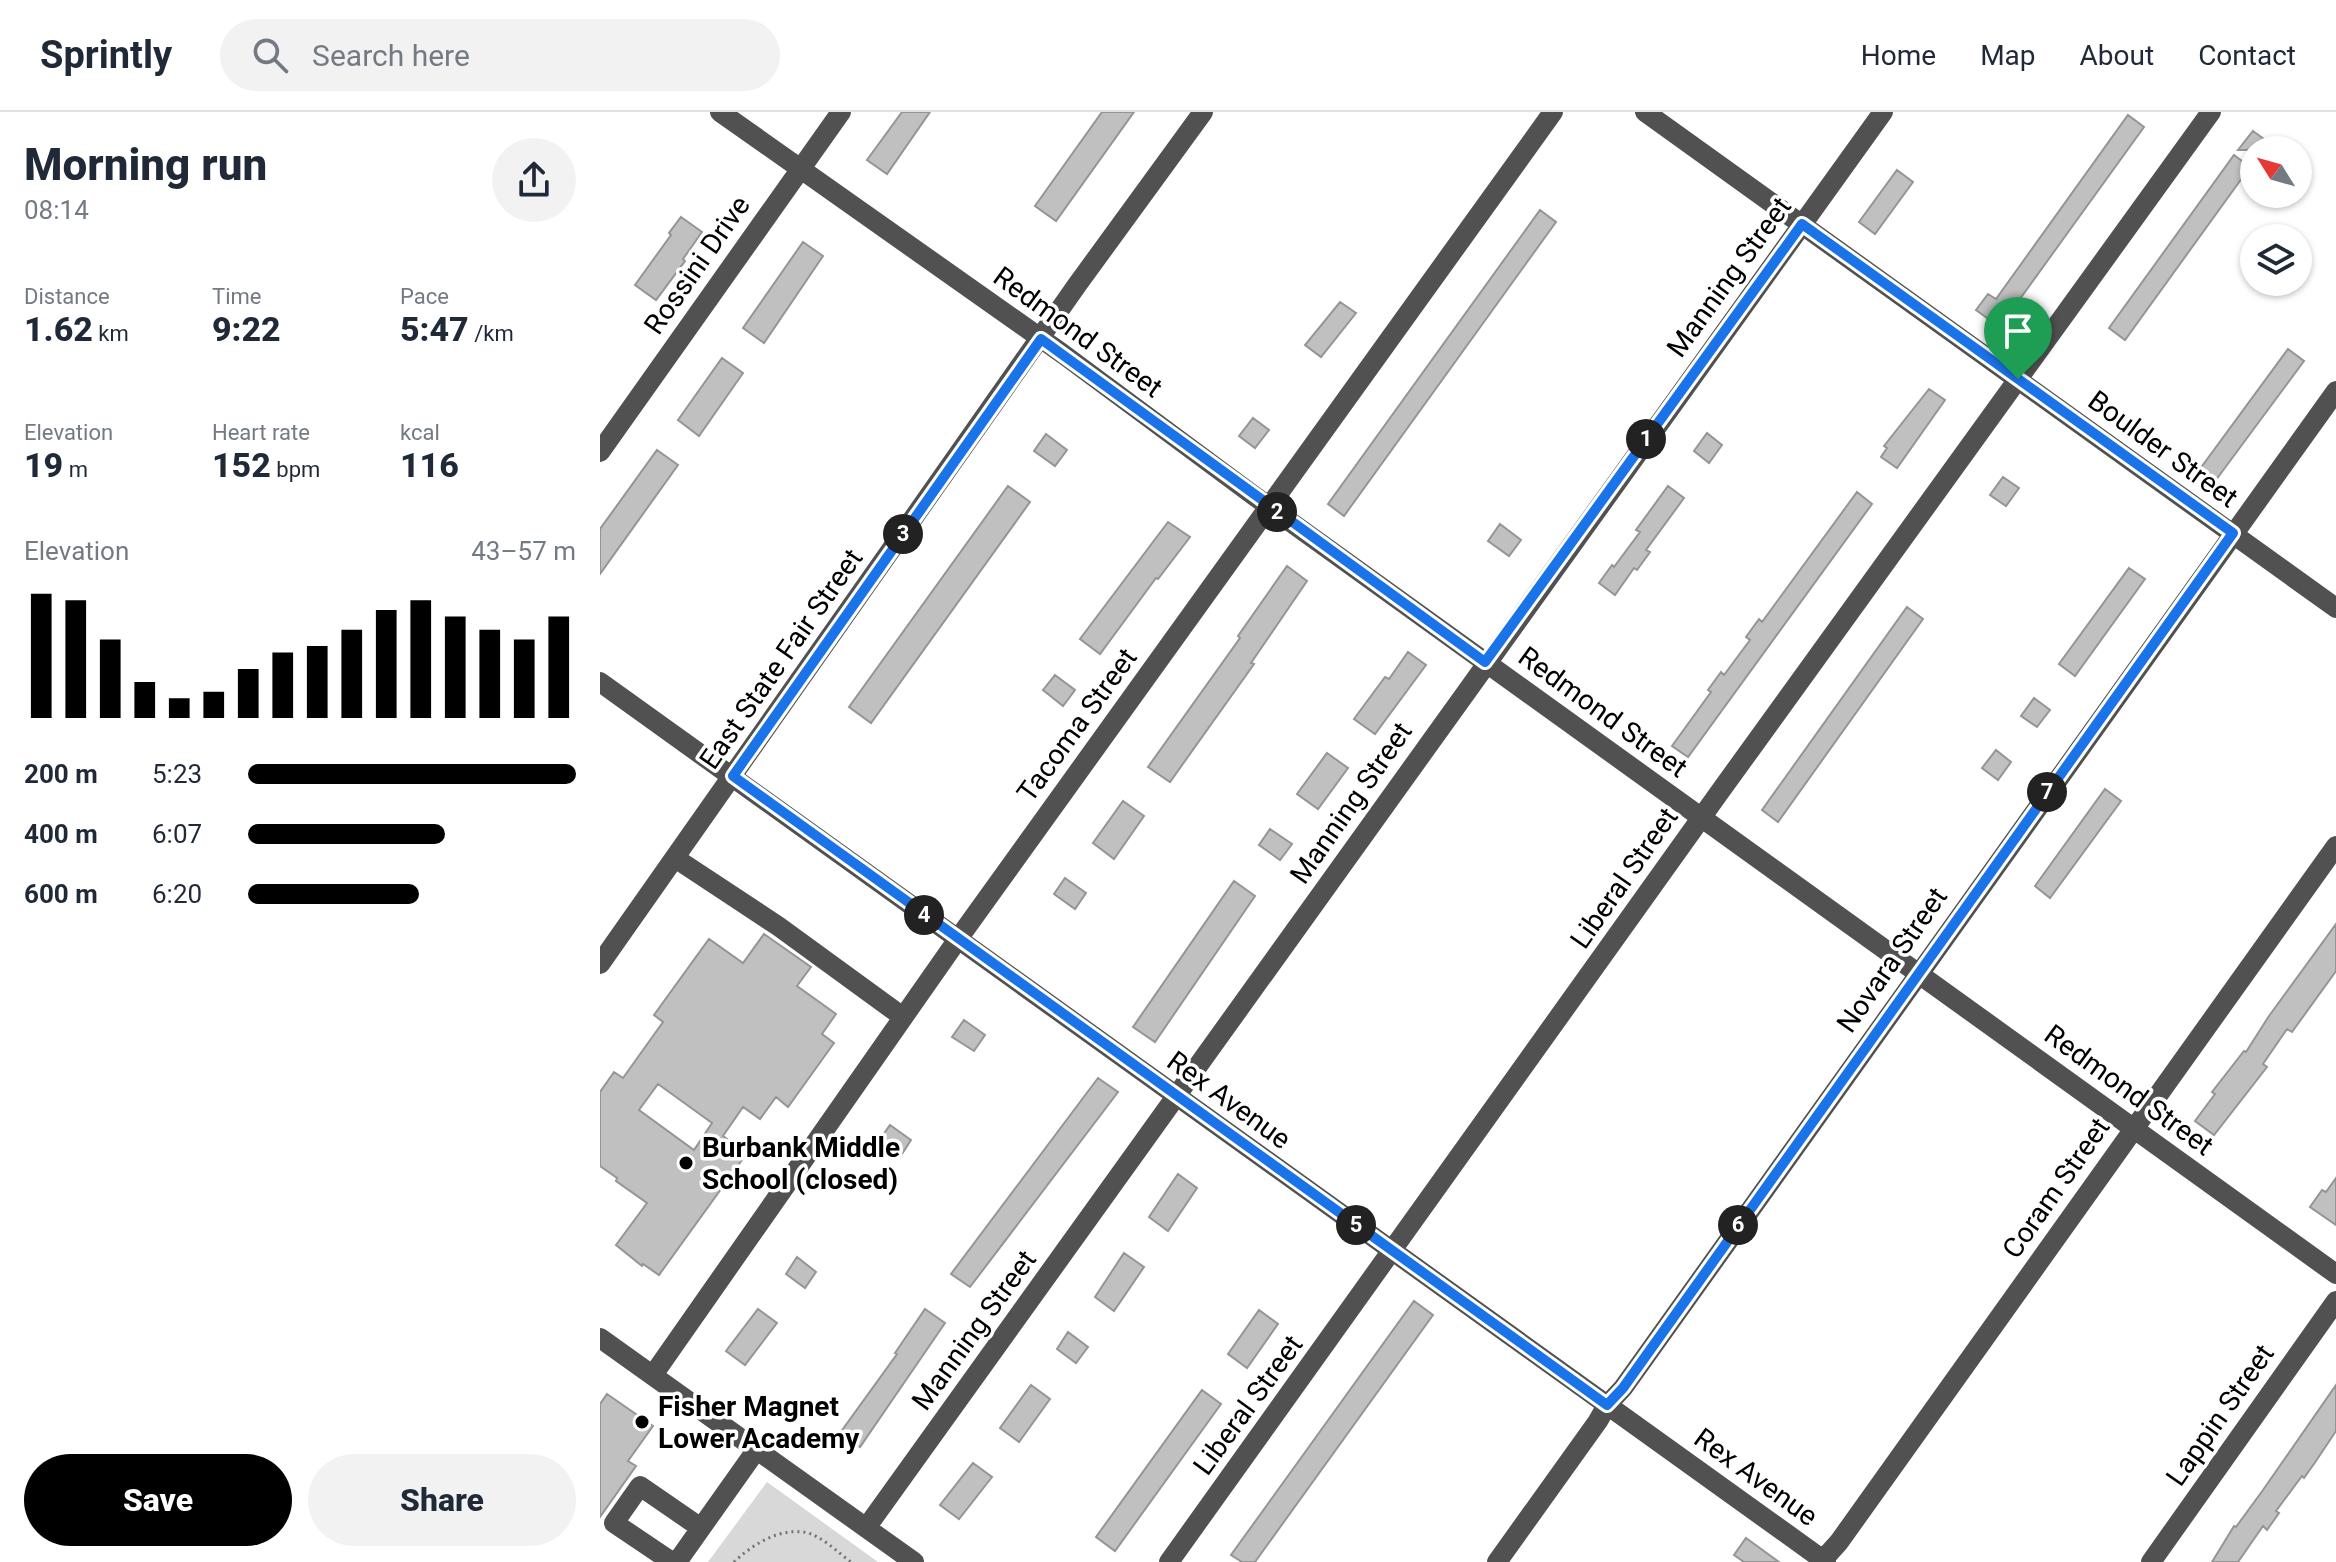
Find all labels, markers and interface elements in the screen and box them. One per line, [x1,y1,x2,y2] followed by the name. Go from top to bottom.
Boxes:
[220,19,780,91] search box
[40,33,172,77] text: Sprintly
[248,33,292,77] icon: search
[312,38,470,73] text: Search here
[1861,39,1936,72] text: Home
[1980,39,2036,72] text: Map
[2080,39,2154,72] text: About
[2198,39,2296,72] text: Contact
[2240,136,2312,208] north arrow
[2240,136,2312,296] map controls
[492,138,576,222] button: share
[24,139,267,191] text: Morning run
[637,190,757,340] street label: Rossini Drive
[1660,191,1798,363] street label: Manning Street
[24,195,89,225] text: 08:14
[2240,224,2312,296] button: layers
[987,260,1169,404] street label: Redmond Street
[24,284,110,309] text: Distance
[212,284,261,309] text: Time
[400,284,449,309] text: Pace
[1984,297,2052,379] pin
[24,309,93,349] text: 1.62
[212,309,281,349] text: 9:22
[400,309,469,349] text: 5:47
[1996,309,2040,353] icon: arrive
[93,321,129,346] text: km
[469,321,514,346] text: /km
[2082,384,2244,514] street label: Boulder Street
[1626,419,1666,459] pin: 1
[24,420,113,445] text: Elevation
[212,420,310,445] text: Heart rate
[400,420,440,445] text: kcal
[1640,426,1652,451] text: 1
[24,445,63,485] text: 19
[212,445,271,485] text: 152
[400,445,459,485] text: 116
[63,457,88,482] text: m
[271,457,320,482] text: bpm
[1257,492,1297,532] pin: 2
[1271,499,1283,524] text: 2
[883,514,923,554] pin: 3
[897,521,909,546] text: 3
[24,536,129,566] text: Elevation
[471,536,576,566] text: 43–57 m
[693,543,869,775] street label: East State Fair Street
[1512,640,1694,784] street label: Redmond Street
[1010,642,1144,808] street label: Tacoma Street
[1283,716,1419,890] street label: Manning Street
[24,759,98,789] text: 200 m
[152,759,202,789] text: 5:23
[2027,772,2067,812] pin: 7
[2041,779,2053,804] text: 7
[1563,801,1685,955] street label: Liberal Street
[24,819,98,849] text: 400 m
[152,819,202,849] text: 6:07
[24,879,98,909] text: 600 m
[152,879,202,909] text: 6:20
[1830,881,1954,1039] street label: Novara Street
[904,895,944,935] pin: 4
[918,902,930,927] text: 4
[2038,1018,2220,1162] street label: Redmond Street
[1161,1044,1297,1156] street label: Rex Avenue
[1996,1111,2116,1265] street label: Coram Street
[702,1131,900,1196] place label: Burbank Middle School (closed)
[677,1154,695,1172] marker: Burbank Middle School (closed)
[1336,1205,1376,1245] pin: 5
[1718,1205,1758,1245] pin: 6
[1350,1212,1362,1237] text: 5
[1732,1212,1744,1237] text: 6
[905,1244,1043,1416] street label: Manning Street
[1186,1329,1310,1481] street label: Liberal Street
[2159,1338,2281,1492] street label: Lappin Street
[658,1390,860,1455] place label: Fisher Magnet Lower Academy
[633,1413,651,1431] marker: Fisher Magnet Lower Academy
[1688,1421,1824,1533] street label: Rex Avenue
[24,1454,292,1546] button: Save
[308,1454,576,1546] button: Share

